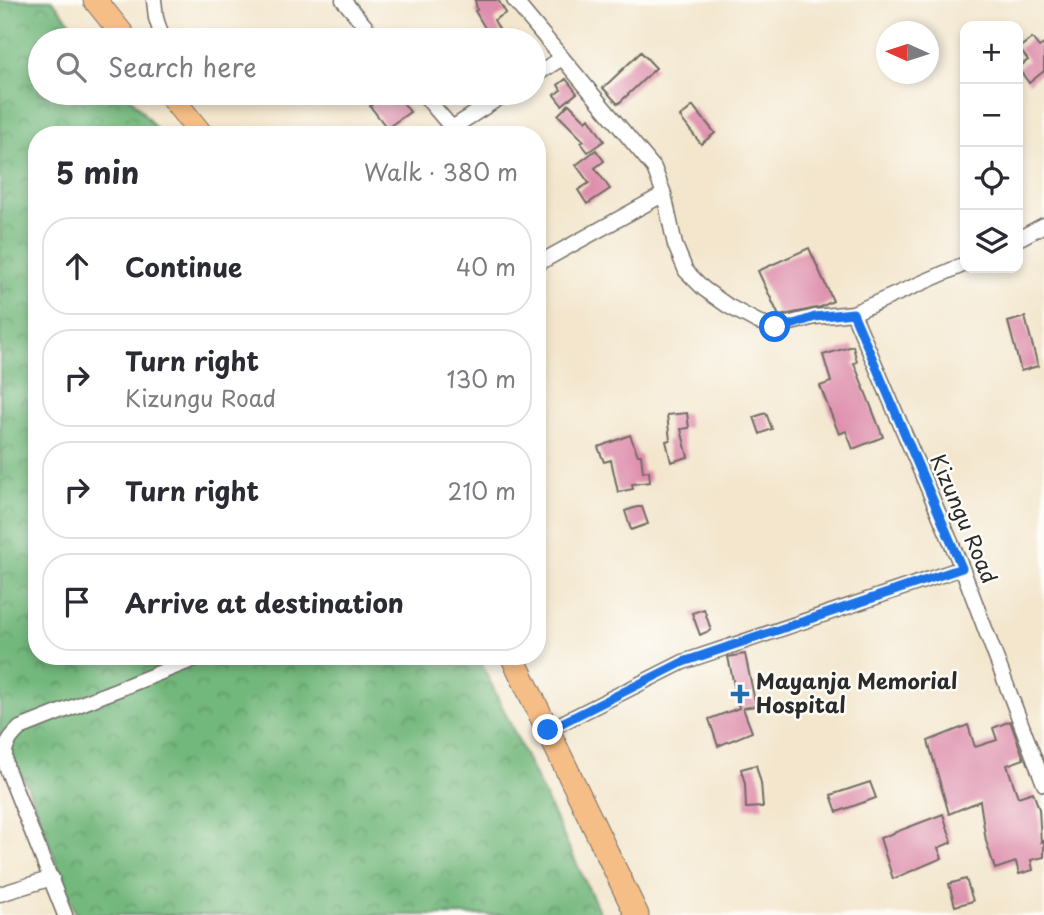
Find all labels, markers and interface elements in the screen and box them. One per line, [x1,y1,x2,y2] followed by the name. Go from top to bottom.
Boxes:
[876,21,939,84] north arrow
[960,21,1023,273] map controls
[960,21,1023,84] button: +
[28,28,546,105] search box
[108,47,257,86] text: Search here
[52,48,90,86] icon: search
[960,84,1023,147] button: −
[960,147,1023,210] button: locate
[56,149,139,194] text: 5 min
[364,154,518,189] text: Walk · 380 m
[960,210,1023,273] button: layers
[58,247,96,285] icon: ahead
[125,247,242,286] text: Continue
[456,249,516,284] text: 40 m
[759,311,790,342] route start
[125,341,259,380] text: Turn right
[58,359,96,397] icon: right
[446,361,516,396] text: 130 m
[125,380,276,415] text: Kizungu Road
[923,448,1007,588] street label: Kizungu Road
[58,471,96,509] icon: right
[125,471,259,510] text: Turn right
[448,473,516,508] text: 210 m
[58,583,96,621] icon: arrive
[125,583,404,622] text: Arrive at destination
[756,664,958,720] place label: Mayanja Memorial Hospital
[730,684,750,704] marker: Mayanja Memorial Hospital
[532,714,563,745] route end

